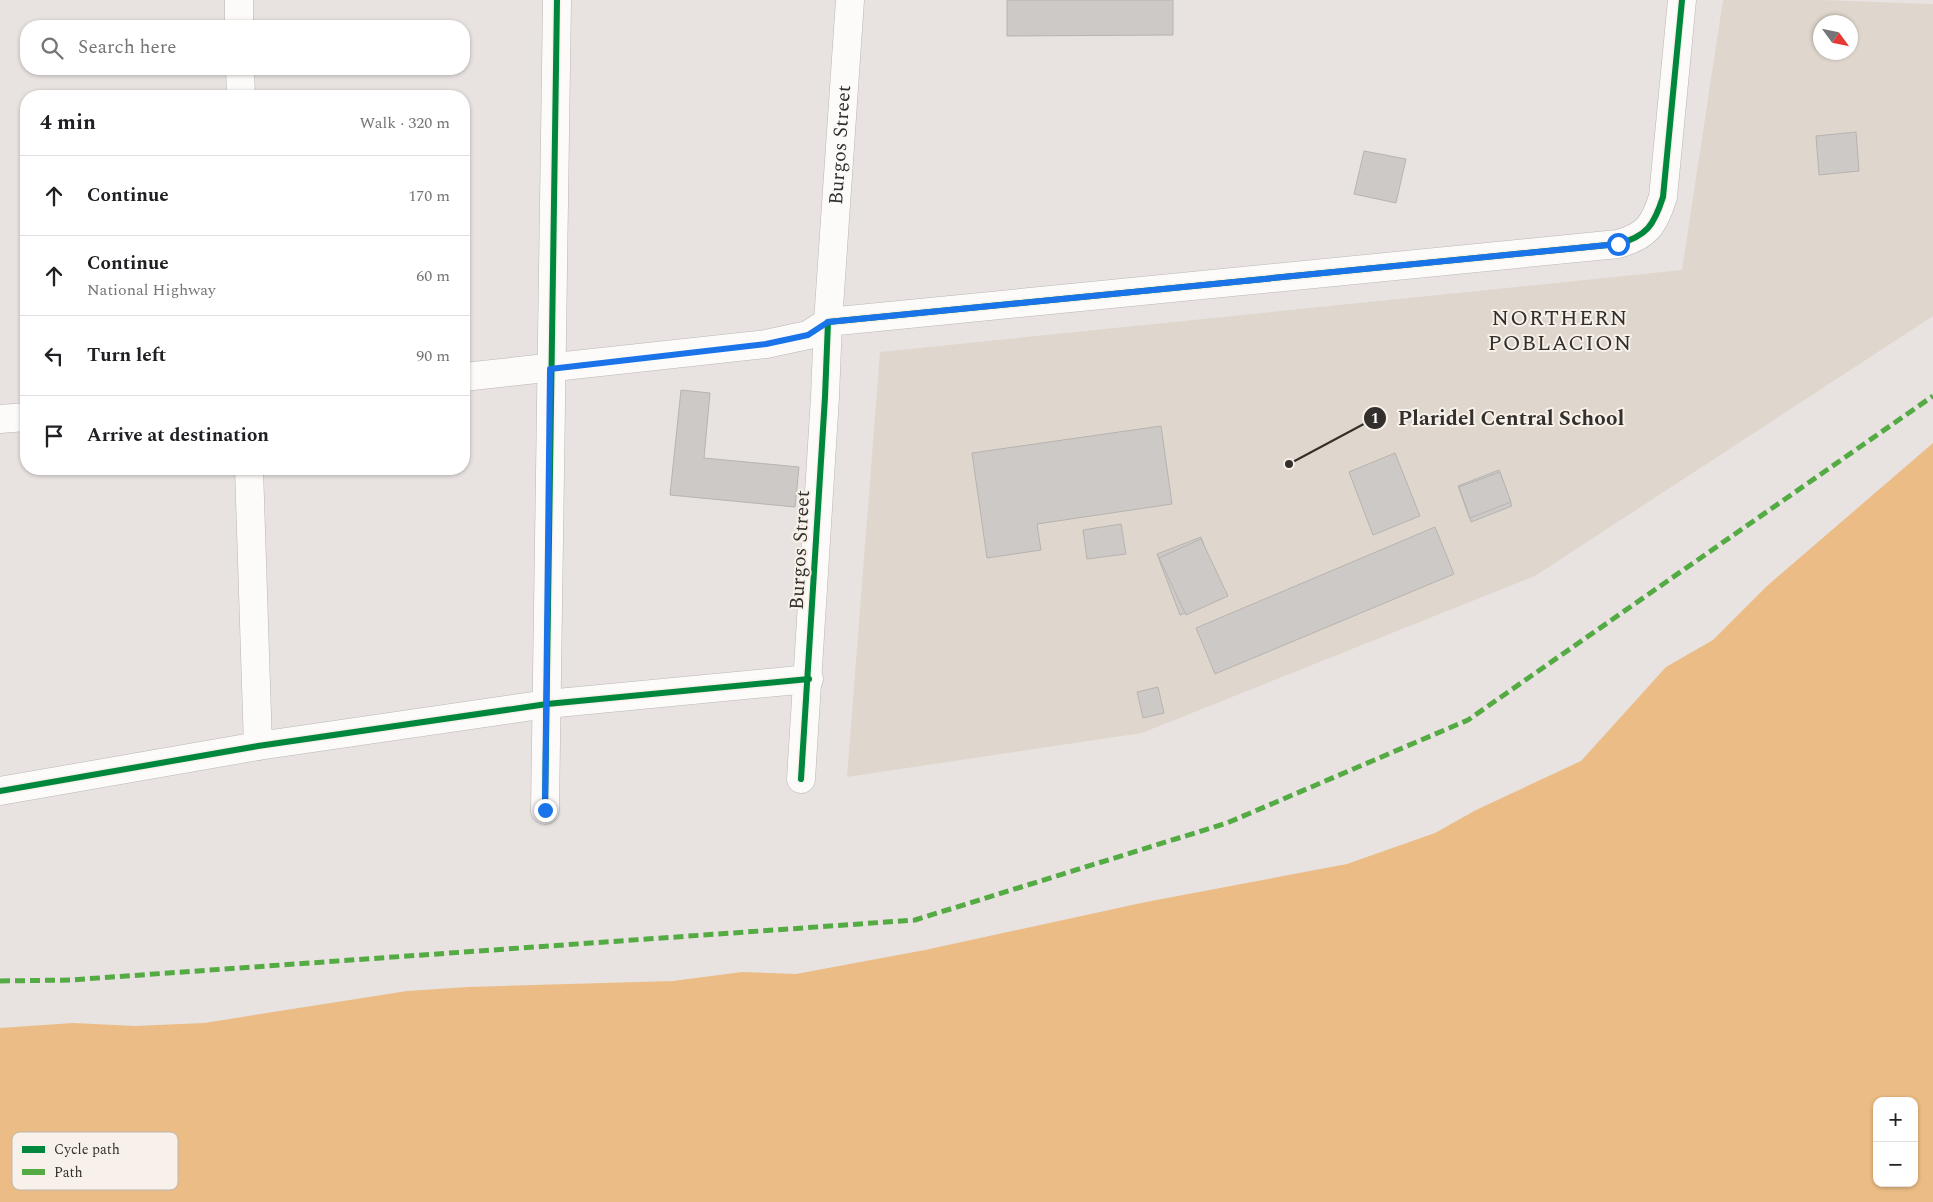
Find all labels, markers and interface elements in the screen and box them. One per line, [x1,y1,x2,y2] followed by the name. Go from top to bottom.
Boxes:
[1813,15,1858,60] north arrow
[20,20,470,75] search box
[78,33,177,62] text: Search here
[38,34,66,62] icon: search
[821,84,859,206] street label: Burgos Street
[40,107,96,139] text: 4 min
[359,111,450,135] text: Walk · 320 m
[87,181,169,210] text: Continue
[40,182,68,210] icon: ahead
[408,184,450,208] text: 170 m
[1607,233,1630,256] route start
[87,249,169,278] text: Continue
[40,262,68,290] icon: ahead
[416,264,450,288] text: 60 m
[87,278,216,302] text: National Highway
[1488,302,1632,360] district label: NORTHERN POBLACION
[87,341,166,370] text: Turn left
[40,342,68,370] icon: left
[416,344,450,368] text: 90 m
[1363,400,1634,436] callout: Plaridel Central School
[1398,403,1624,435] text: Plaridel Central School
[1371,407,1379,430] text: 1
[87,421,269,450] text: Arrive at destination
[40,422,68,450] icon: arrive
[782,489,818,611] street label: Burgos Street
[534,799,557,822] route end
[1873,1097,1918,1187] map controls
[1873,1097,1918,1142] button: +
[12,1132,178,1190] legend
[54,1139,120,1160] text: Cycle path
[1873,1142,1918,1187] button: −
[54,1162,83,1183] text: Path

